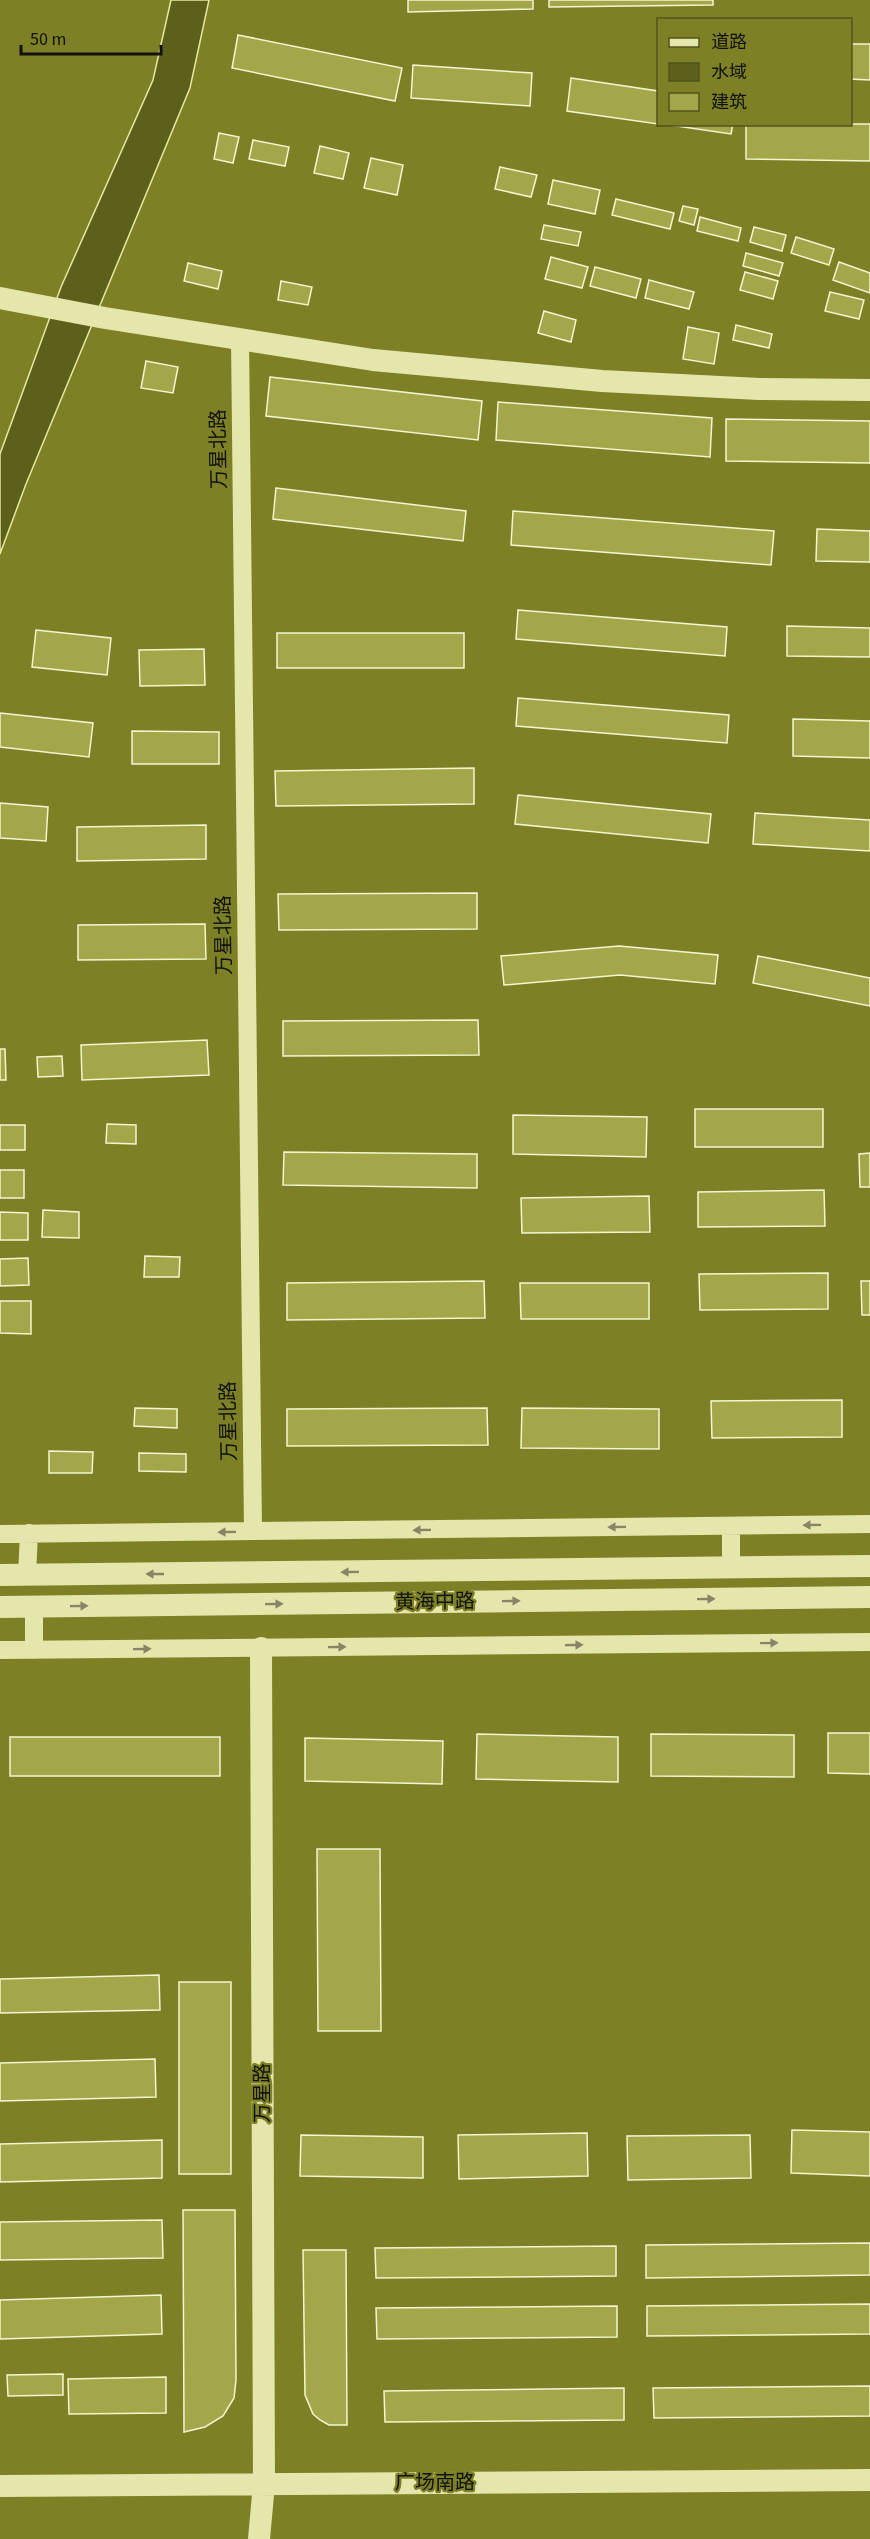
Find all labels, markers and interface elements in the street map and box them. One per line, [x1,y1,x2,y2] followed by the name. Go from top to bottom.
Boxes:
[21,18,160,56] scale bar
[657,18,852,126] legend
[30,27,66,52] text: 50 m
[711,30,747,55] text: 道路
[711,60,747,85] text: 水域
[711,90,747,115] text: 建筑
[204,409,234,489] street label: 万星北路
[209,895,239,975] street label: 万星北路
[214,1381,244,1461] street label: 万星北路
[802,1520,821,1530] one-way arrow
[607,1523,626,1532] one-way arrow
[412,1525,431,1534] one-way arrow
[217,1527,236,1536] one-way arrow
[340,1567,359,1577] one-way arrow
[145,1569,164,1578] one-way arrow
[395,1587,475,1617] street label: 黄海中路
[697,1594,716,1603] one-way arrow
[502,1596,521,1606] one-way arrow
[265,1599,284,1609] one-way arrow
[70,1601,89,1611] one-way arrow
[760,1638,779,1648] one-way arrow
[565,1640,584,1650] one-way arrow
[328,1642,347,1652] one-way arrow
[133,1644,152,1654] one-way arrow
[249,2063,277,2123] street label: 万星路
[395,2469,475,2497] street label: 广场南路

